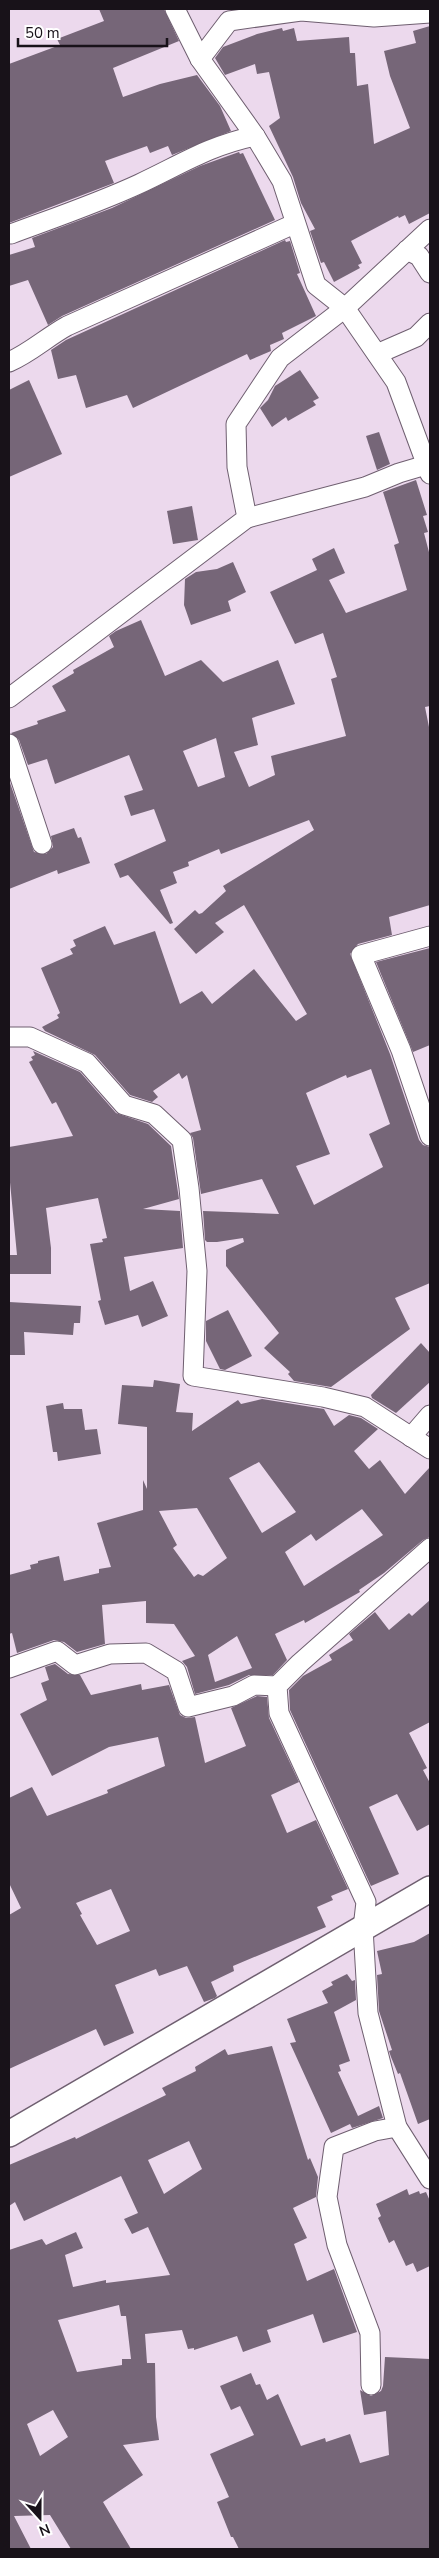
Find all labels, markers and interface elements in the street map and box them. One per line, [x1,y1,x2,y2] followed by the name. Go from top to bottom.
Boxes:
[18,15,166,47] scale bar
[25,23,60,43] text: 50 m
[15,2493,65,2543] north arrow
[36,2519,53,2540] text: N

